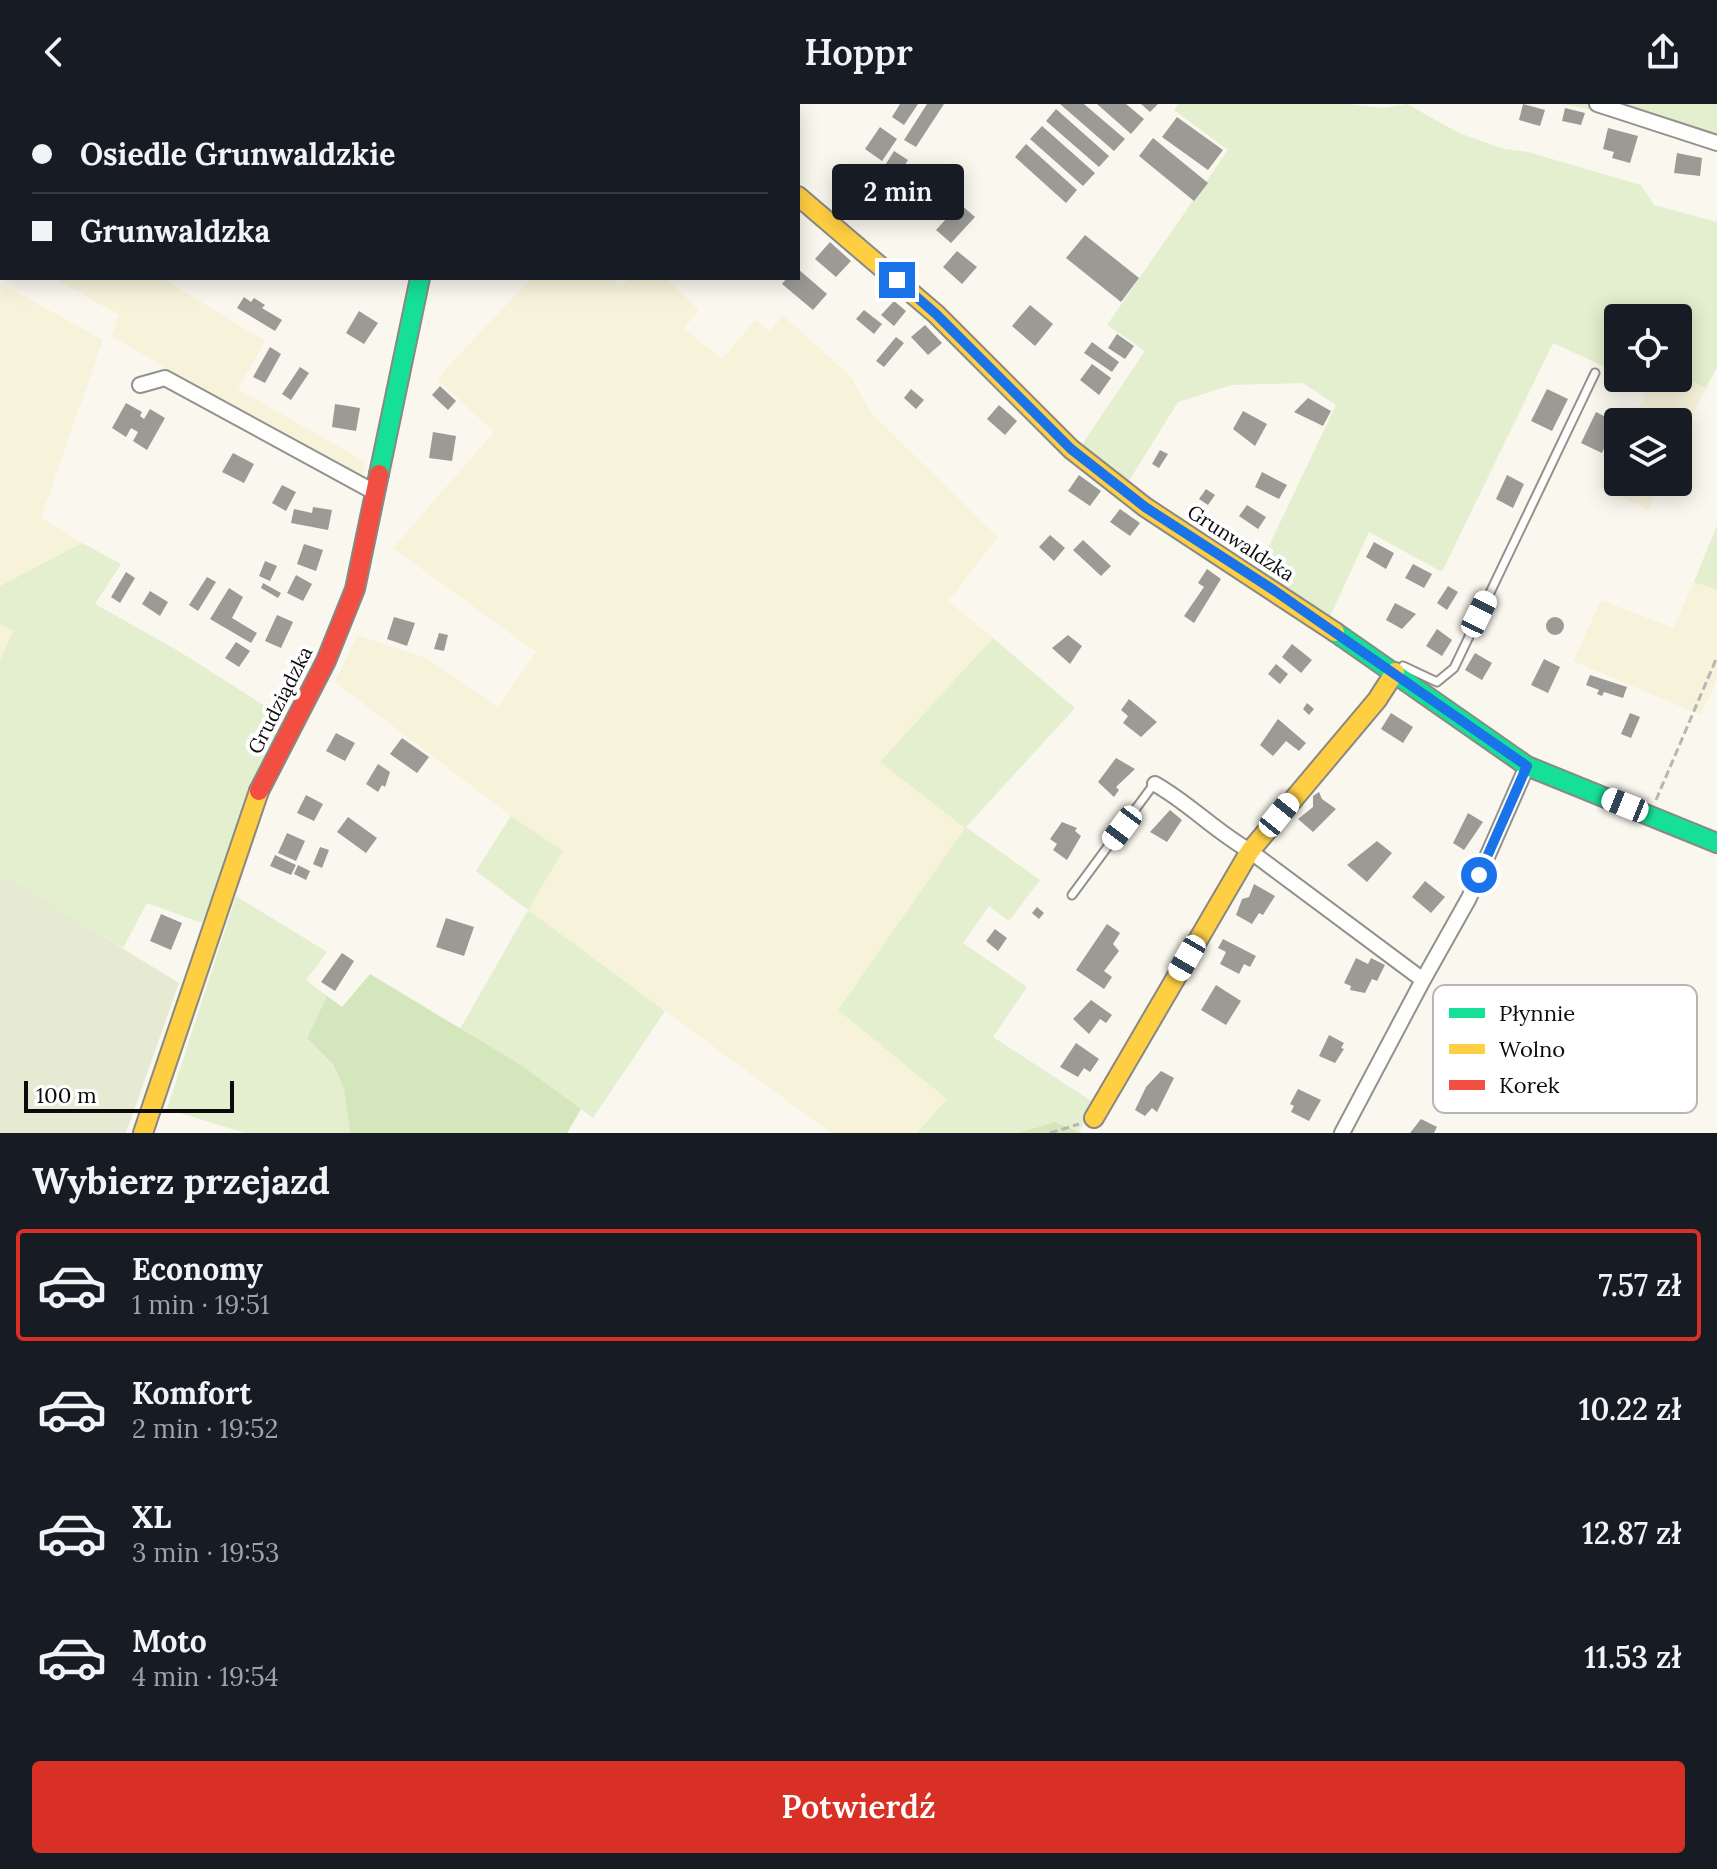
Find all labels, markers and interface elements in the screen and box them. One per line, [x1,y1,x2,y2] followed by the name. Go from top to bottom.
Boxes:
[804,29,913,75] text: Hoppr
[32,30,76,74] icon: back
[1641,30,1685,74] icon: share
[80,135,395,173] text: Osiedle Grunwaldzkie
[831,164,963,220] callout: 2 min
[864,175,932,208] text: 2 min
[80,212,270,250] text: Grunwaldzka
[879,262,915,298] route end
[1604,304,1692,496] map controls
[1604,304,1692,392] button: locate
[1604,408,1692,496] button: layers
[1183,499,1299,586] street label: Grunwaldzka
[1458,587,1500,641] car
[242,642,317,758] street label: Grudziądzka
[1598,785,1652,825] car
[1255,789,1303,841] car
[1098,802,1146,854] car
[1461,857,1497,893] route start
[1165,931,1209,985] car
[1433,985,1697,1113] legend
[1499,999,1575,1027] text: Płynnie
[1499,1035,1565,1063] text: Wolno
[1499,1071,1560,1099] text: Korek
[24,1077,234,1113] scale bar
[36,1081,97,1109] text: 100 m
[32,1158,330,1204] text: Wybierz przejazd
[36,1249,108,1321] icon: car
[132,1250,263,1288] text: Economy
[1598,1266,1681,1304] text: 7.57 zł
[132,1288,269,1321] text: 1 min · 19:51
[36,1373,108,1445] icon: car
[132,1374,252,1412] text: Komfort
[1579,1390,1681,1428] text: 10.22 zł
[132,1412,278,1445] text: 2 min · 19:52
[36,1497,108,1569] icon: car
[132,1498,171,1536] text: XL
[1582,1514,1681,1552] text: 12.87 zł
[132,1536,279,1569] text: 3 min · 19:53
[36,1621,108,1693] icon: car
[132,1622,207,1660] text: Moto
[1584,1638,1681,1676] text: 11.53 zł
[132,1660,279,1693] text: 4 min · 19:54
[32,1761,1685,1853] button: Potwierdź

